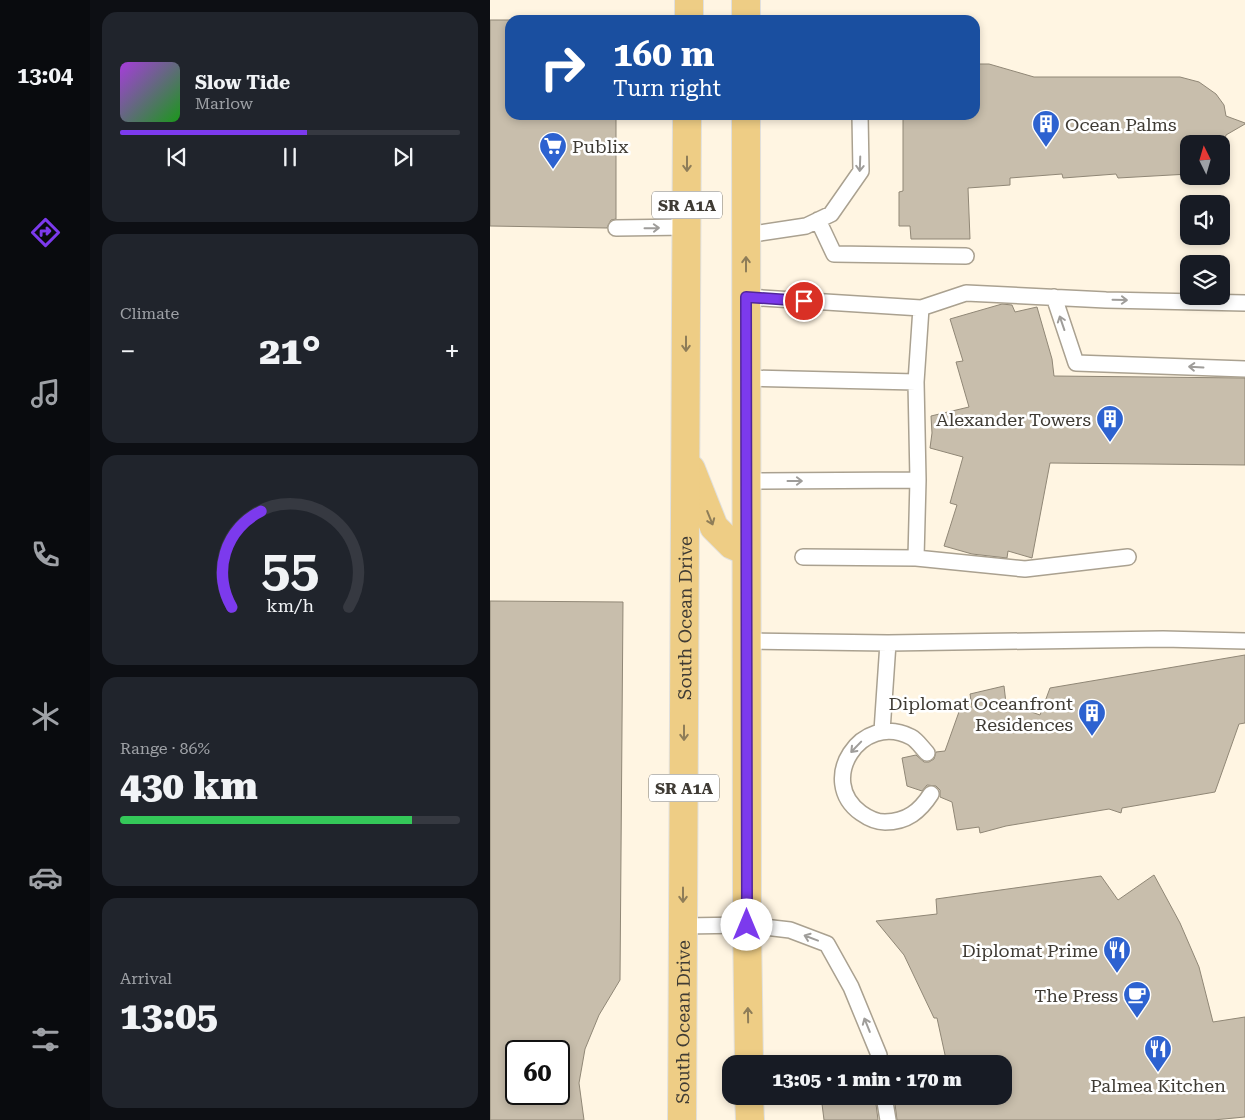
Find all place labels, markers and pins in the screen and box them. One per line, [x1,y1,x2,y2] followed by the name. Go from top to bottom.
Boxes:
[1031,109,1061,148] building icon: Ocean Palms
[1065,114,1177,135] place label: Ocean Palms
[538,131,568,170] supermarket icon: Publix
[572,136,629,157] place label: Publix
[783,280,825,322] pin
[1095,404,1125,443] building icon: Alexander Towers
[936,409,1091,430] place label: Alexander Towers
[889,693,1073,735] place label: Diplomat Oceanfront Residences
[1077,698,1107,737] building icon: Diplomat Oceanfront Residences
[1102,935,1132,974] restaurant icon: Diplomat Prime
[962,940,1098,961] place label: Diplomat Prime
[1122,980,1152,1019] cafe icon: The Press
[1034,985,1118,1006] place label: The Press
[1143,1034,1173,1073] restaurant icon: Palmea Kitchen
[1090,1075,1226,1096] place label: Palmea Kitchen

